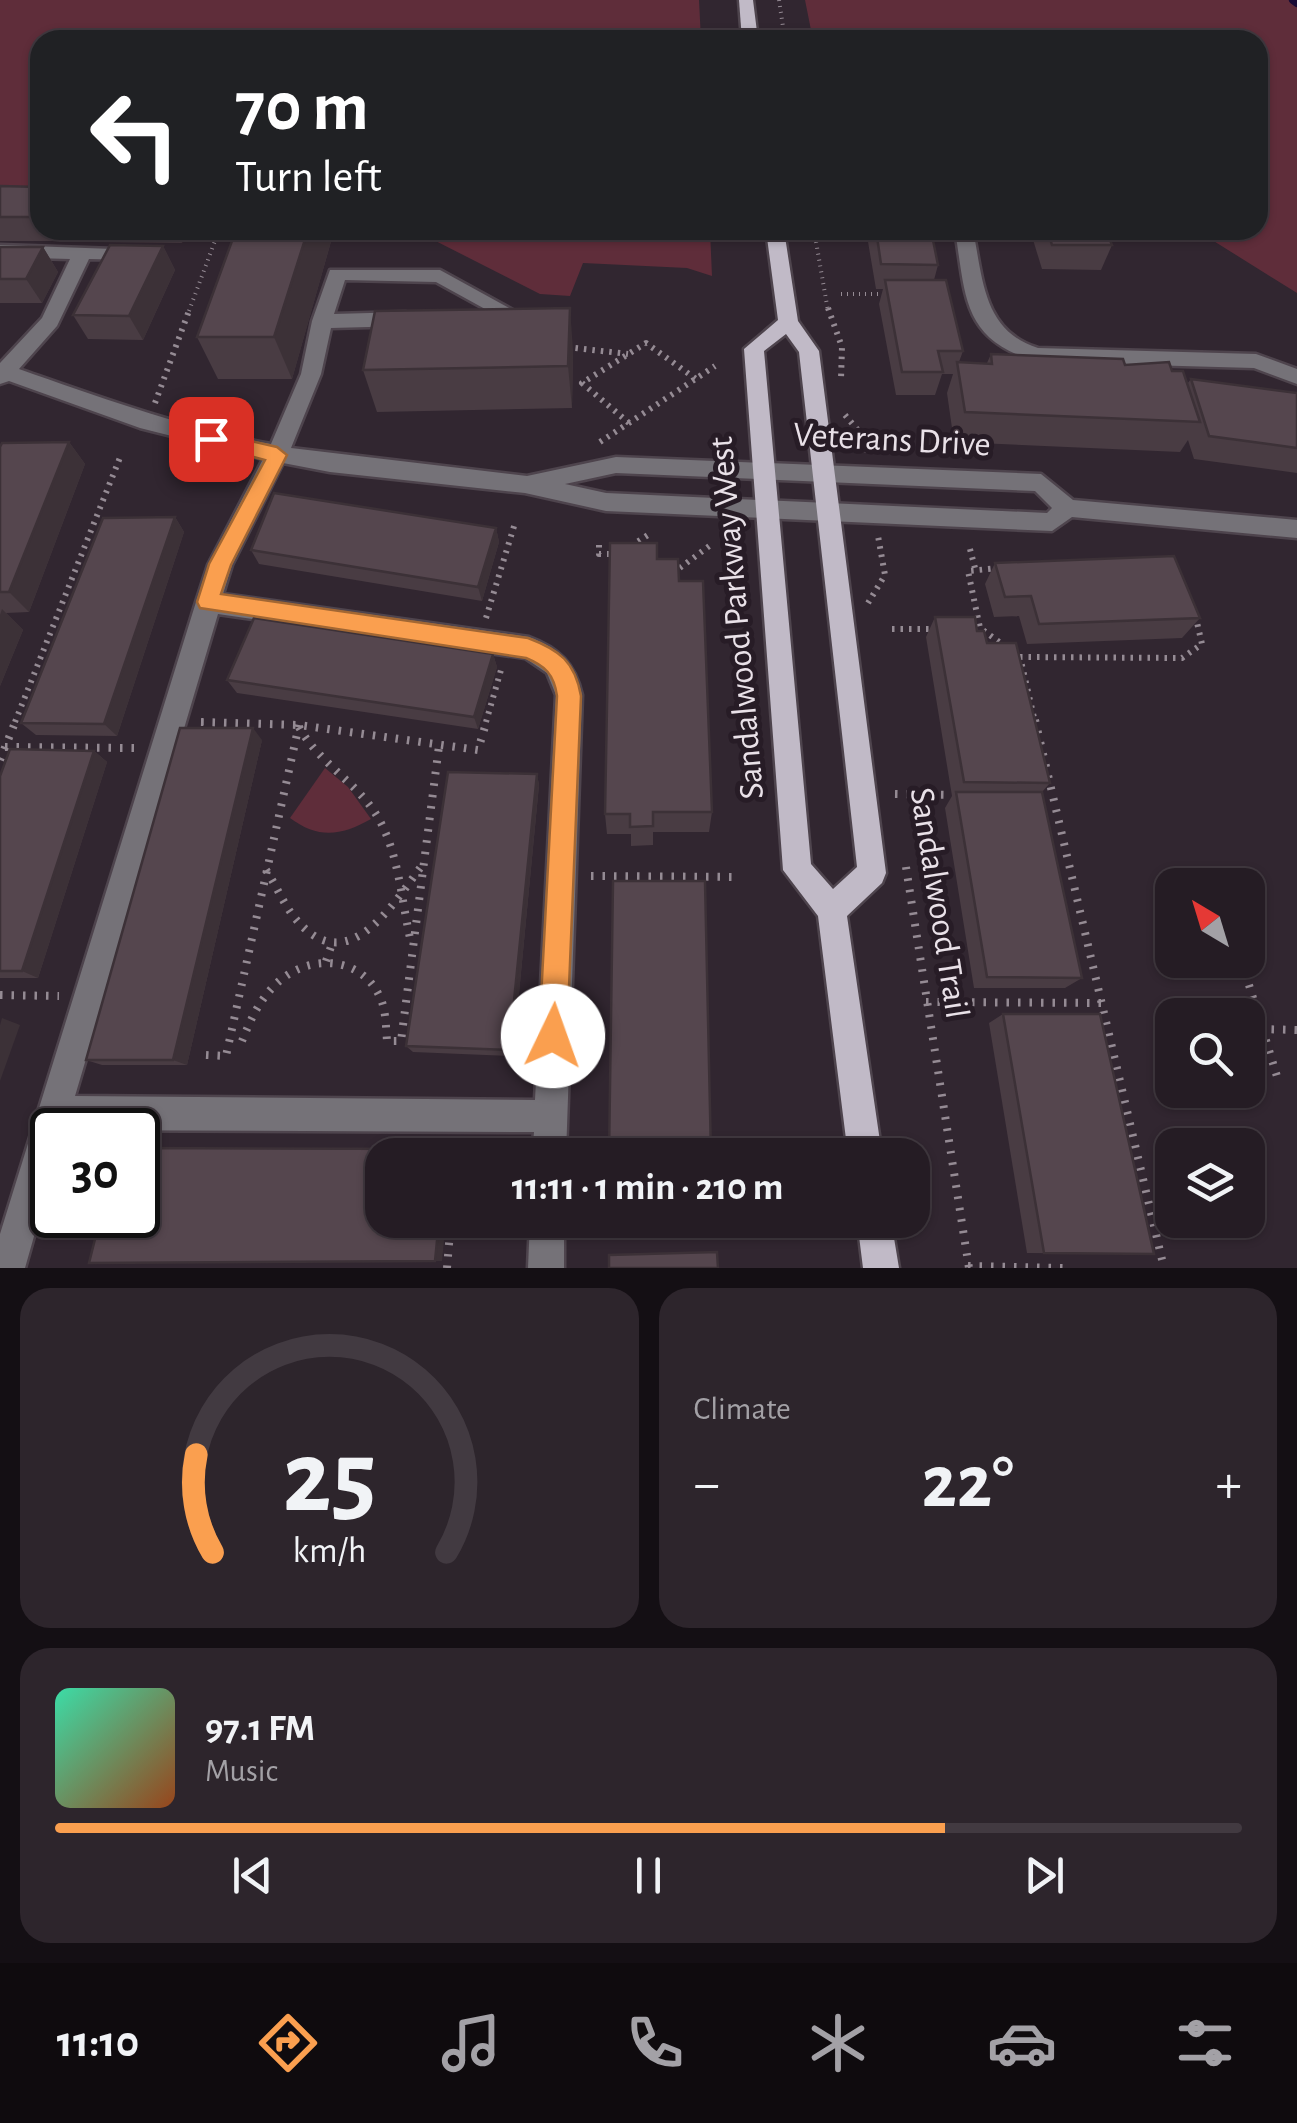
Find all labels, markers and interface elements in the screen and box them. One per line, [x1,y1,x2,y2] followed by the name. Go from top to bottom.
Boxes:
[70,70,200,200] icon: left
[235,73,369,143] text: 70 m
[235,155,382,200] text: Turn left
[169,397,254,482] pin
[184,412,239,467] icon: arrive
[792,417,992,463] street label: Veterans Drive
[704,435,770,801] street label: Sandalwood Parkway West
[903,785,975,1021] street label: Sandalwood Trail
[1155,868,1265,978] north arrow
[1155,868,1265,1238] map controls
[501,984,605,1088] position arrow
[1155,998,1265,1108] button: search
[30,1108,160,1238] speed limit sign: 30
[1155,1128,1265,1238] button: layers
[512,1169,783,1207] text: 11:11 · 1 min · 210 m
[694,1393,791,1425] text: Climate
[282,1427,376,1531] text: 25
[921,1446,1014,1521] text: 22°
[694,1457,720,1512] text: −
[1216,1457,1242,1512] text: +
[292,1533,366,1569] text: km/h
[205,1710,315,1748] text: 97.1 FM
[205,1755,278,1787] text: Music
[225,1848,280,1903] icon: previous
[621,1848,676,1903] icon: pause
[1017,1848,1072,1903] icon: next
[253,2008,323,2078] icon: directions
[436,2008,506,2078] icon: music
[620,2008,690,2078] icon: phone
[803,2008,873,2078] icon: climate
[987,2008,1057,2078] icon: car
[1170,2008,1240,2078] icon: filters
[57,2020,139,2065] text: 11:10

